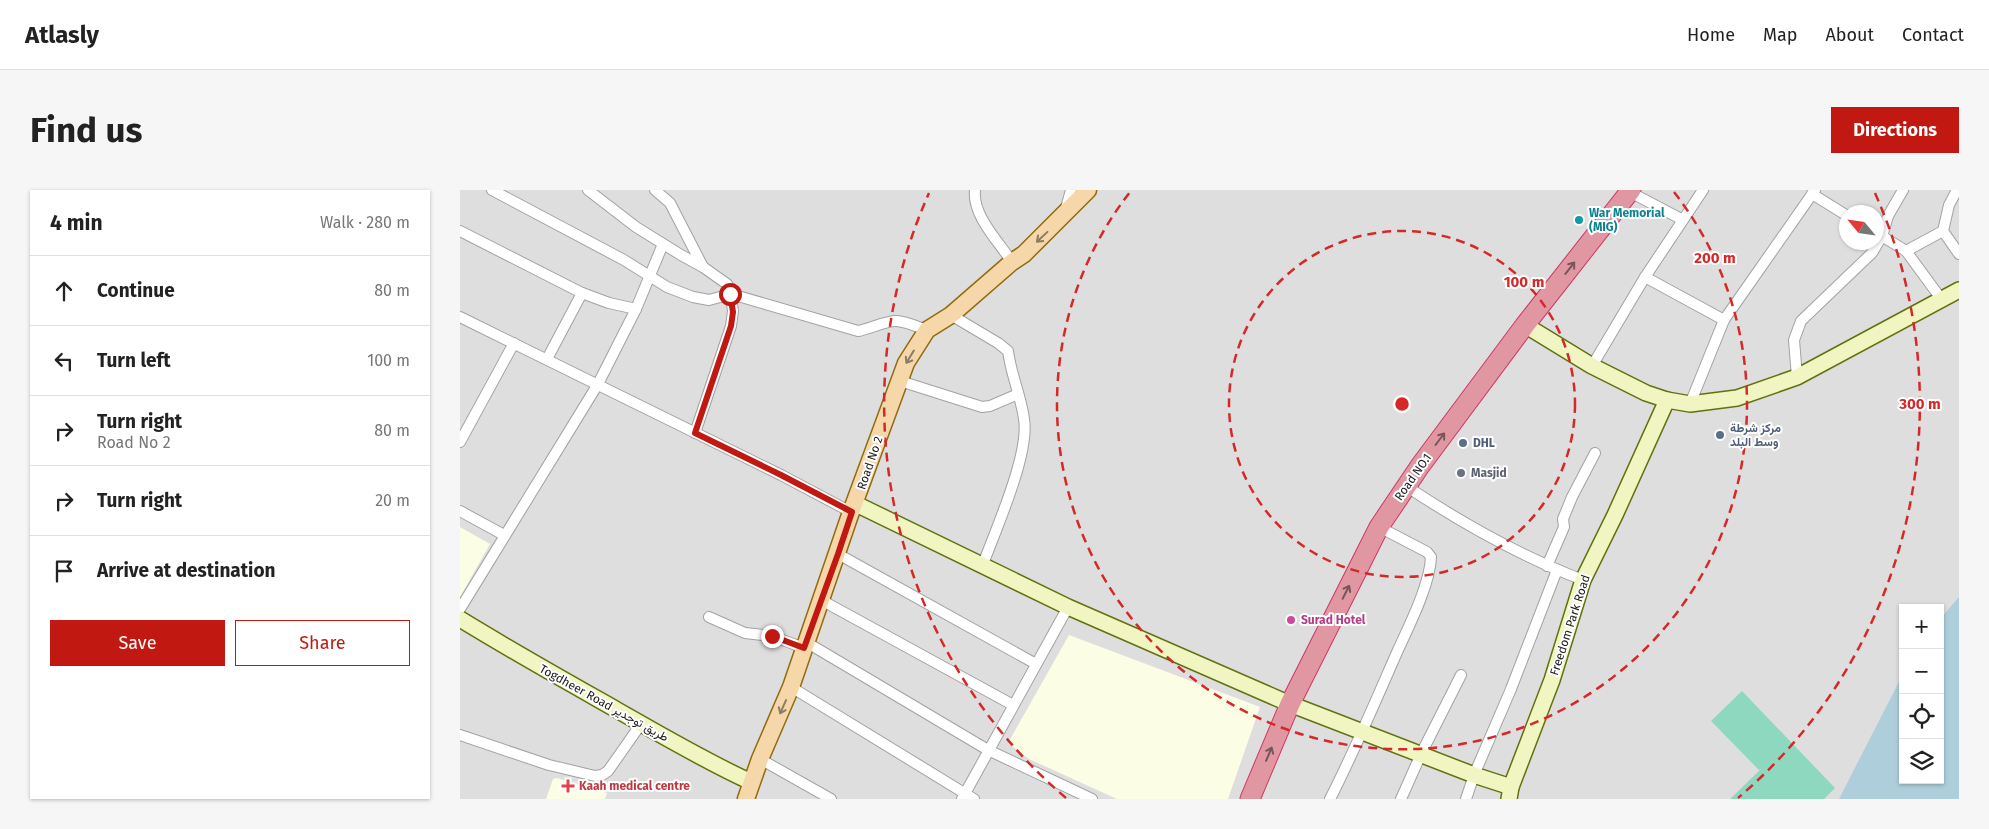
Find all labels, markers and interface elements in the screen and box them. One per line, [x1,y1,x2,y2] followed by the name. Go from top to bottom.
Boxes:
[25,21,99,49] text: Atlasly
[1687,24,1735,46] text: Home
[1763,24,1797,46] text: Map
[1825,24,1874,46] text: About
[1902,24,1964,46] text: Contact
[1831,107,1959,153] button: Directions
[30,109,142,151] text: Find us
[1839,205,1884,250] north arrow
[1589,206,1665,234] place label: War Memorial (MIG)
[50,210,103,236] text: 4 min
[320,213,410,232] text: Walk · 280 m
[1573,214,1585,226] marker: War Memorial (MIG)
[1035,231,1048,243] one-way arrow
[1694,249,1736,267] text: 200 m
[1565,261,1576,274] one-way arrow
[1504,273,1544,291] text: 100 m
[50,277,78,305] icon: ahead
[97,279,175,302] text: Continue
[374,281,410,300] text: 80 m
[719,283,742,306] route start
[50,347,78,375] icon: left
[97,349,171,372] text: Turn left
[905,350,915,364] one-way arrow
[367,351,410,370] text: 100 m
[1393,395,1411,413] centre of rings
[1898,395,1941,413] text: 300 m
[97,410,182,433] text: Turn right
[50,417,78,445] icon: right
[374,421,410,440] text: 80 m
[1730,421,1781,450] place label: مركز شرطة وسط البلد
[1714,429,1726,441] marker: مركز شرطة وسط البلد
[1435,432,1445,446] one-way arrow
[97,433,171,452] text: Road No 2
[854,435,886,491] street label: Road No 2
[1473,436,1495,450] place label: DHL
[1457,437,1469,449] marker: DHL
[1392,451,1434,503] street label: Road NO.1
[1471,466,1507,480] place label: Masjid
[1455,467,1467,479] marker: Masjid
[50,487,78,515] icon: right
[97,489,182,512] text: Turn right
[375,491,410,510] text: 20 m
[50,557,78,585] icon: arrive
[97,559,276,582] text: Arrive at destination
[1547,573,1593,677] street label: Freedom Park Road
[1341,584,1351,599] one-way arrow
[1899,604,1944,784] map controls
[1899,604,1944,649] button: +
[1301,613,1366,627] place label: Surad Hotel
[1285,614,1297,626] marker: Surad Hotel
[50,620,225,666] button: Save
[235,620,410,666] button: Share
[761,625,784,648] route end
[1899,649,1944,694] button: −
[537,662,671,745] street label: Togdheer Road طريق توجدير
[1899,694,1944,739] button: locate
[777,699,787,714] one-way arrow
[1899,739,1944,784] button: layers
[1265,747,1274,762] one-way arrow
[561,779,575,793] marker: Kaah medical centre
[579,779,690,793] place label: Kaah medical centre

